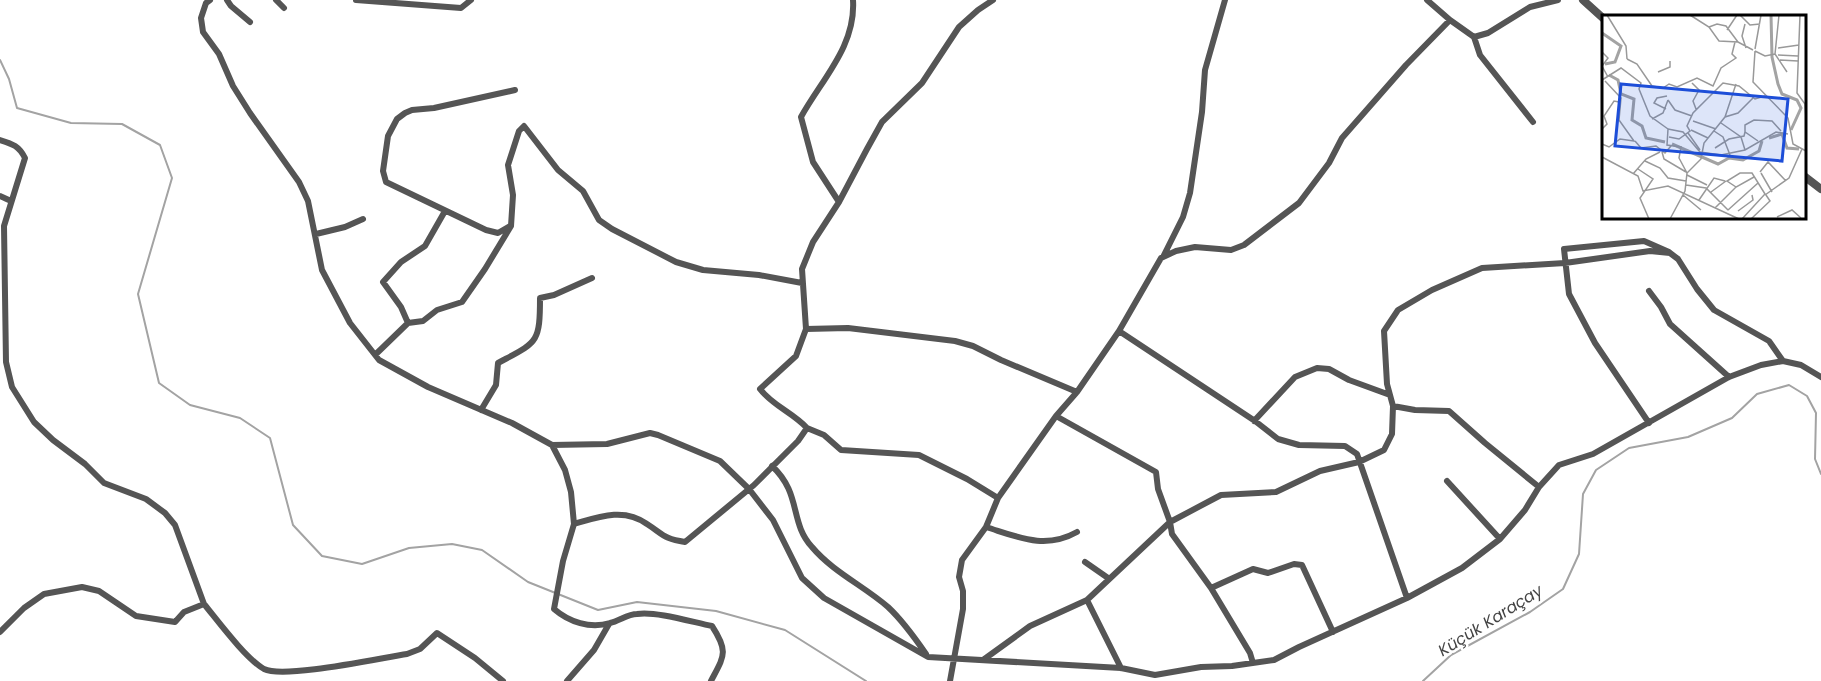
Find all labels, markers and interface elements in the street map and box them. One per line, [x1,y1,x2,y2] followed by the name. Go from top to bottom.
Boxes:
[1602,15,1806,219] inset map
[1433,578,1548,662] water label: Küçük Karaçay

